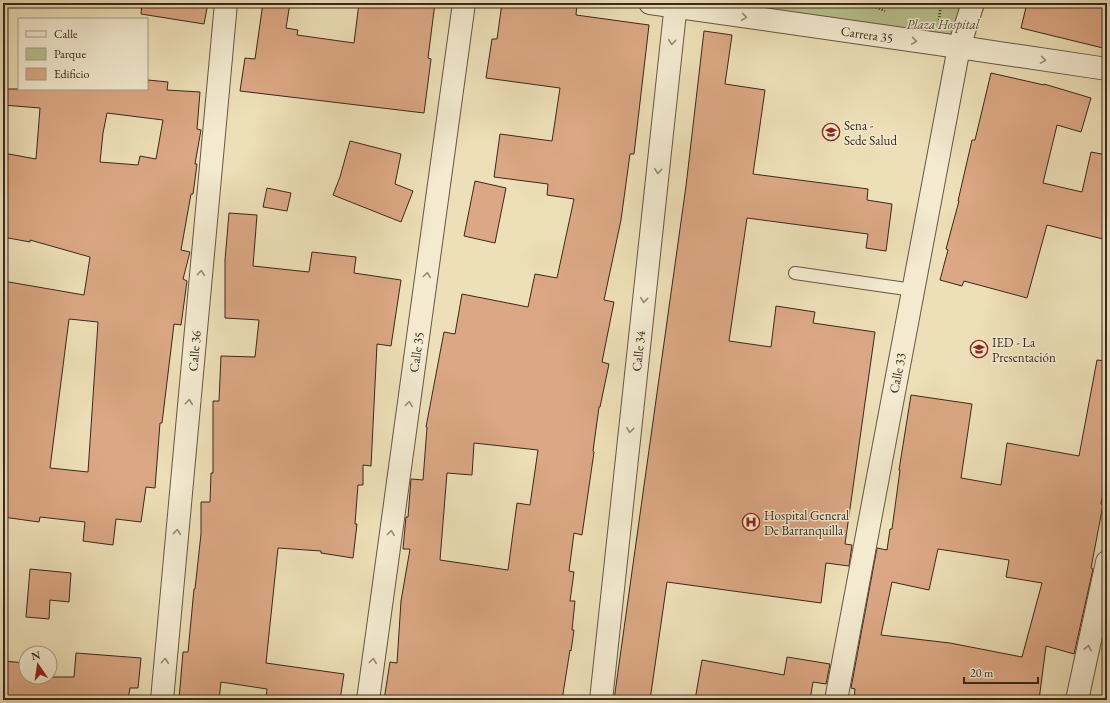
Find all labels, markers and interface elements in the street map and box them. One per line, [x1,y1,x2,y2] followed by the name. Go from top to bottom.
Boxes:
[741,12,747,21] one-way arrow
[907,16,980,33] park label: Plaza Hospital
[18,18,148,90] legend
[840,22,894,47] street label: Carrera 35
[54,26,78,42] text: Calle
[911,36,917,45] one-way arrow
[667,39,676,45] one-way arrow
[54,46,86,62] text: Parque
[1040,55,1046,63] one-way arrow
[54,66,90,82] text: Edificio
[844,117,897,149] place label: Sena - Sede Salud
[821,122,841,142] school or university icon: Sena - Sede Salud
[654,168,663,174] one-way arrow
[196,270,205,276] one-way arrow
[422,272,431,278] one-way arrow
[640,297,649,303] one-way arrow
[628,329,649,372] street label: Calle 34
[184,330,205,372] street label: Calle 36
[405,331,428,373] street label: Calle 35
[992,334,1056,366] place label: IED - La Presentación
[969,339,989,359] school or university icon: IED - La Presentación
[885,351,910,395] street label: Calle 33
[185,399,194,405] one-way arrow
[404,401,413,407] one-way arrow
[626,426,635,433] one-way arrow
[764,507,849,539] place label: Hospital General De Barranquilla
[741,512,761,532] hospital icon: Hospital General De Barranquilla
[173,529,182,535] one-way arrow
[386,530,395,536] one-way arrow
[18,645,58,685] north arrow
[1084,645,1092,651] one-way arrow
[30,647,42,663] text: N
[161,658,170,664] one-way arrow
[368,658,377,664] one-way arrow
[964,659,1038,685] scale bar
[970,665,994,681] text: 20 m

